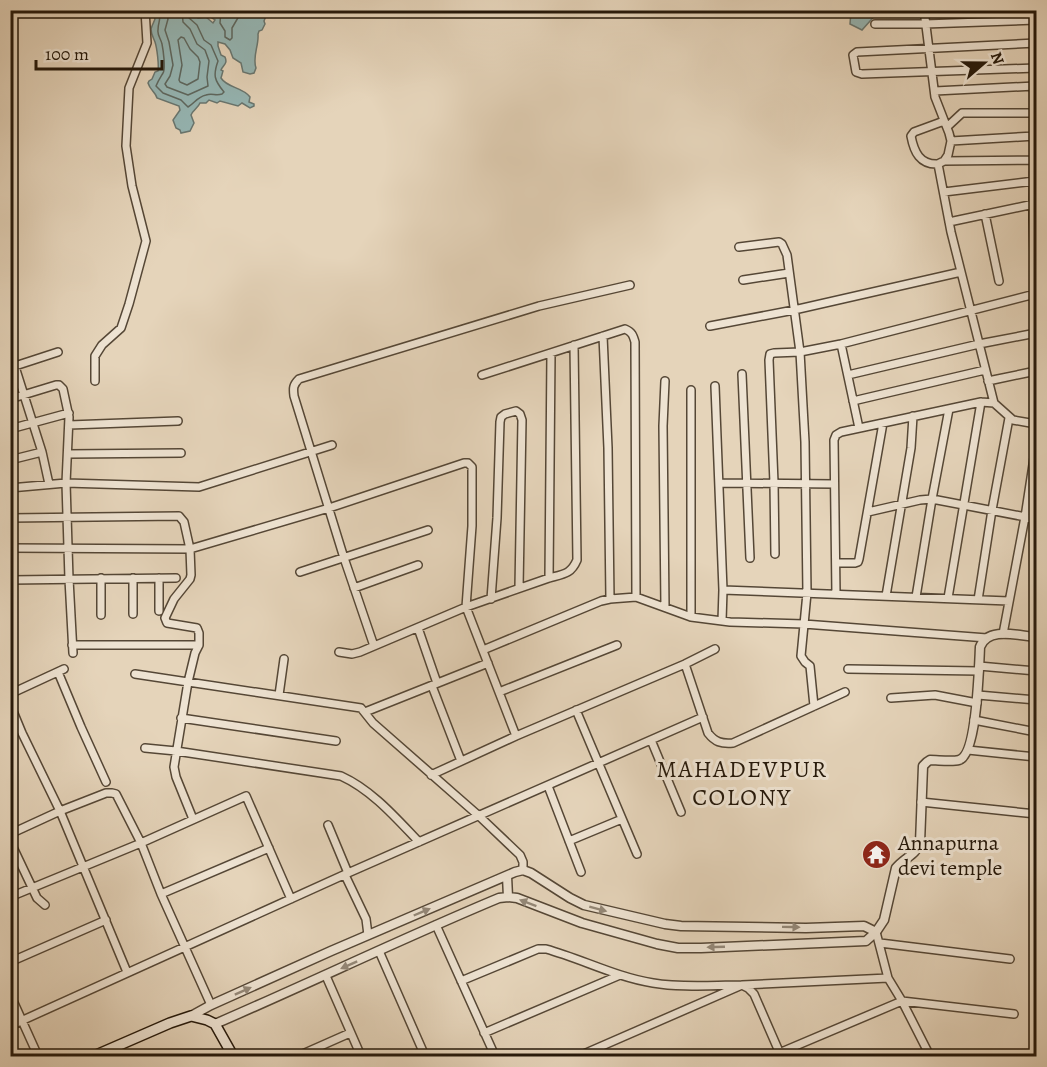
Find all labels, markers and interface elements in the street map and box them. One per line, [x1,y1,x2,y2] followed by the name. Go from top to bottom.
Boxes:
[36,33,162,71] scale bar
[954,33,1014,93] north arrow
[45,42,89,66] text: 100 m
[985,49,1010,68] text: N
[656,753,828,813] district label: MAHADEVPUR COLONY
[897,828,1002,883] place label: Annapurna devi temple
[861,839,893,871] temple icon: Annapurna devi temple
[519,897,537,907] one-way arrow
[589,905,607,914] one-way arrow
[413,907,431,917] one-way arrow
[782,922,801,932] one-way arrow
[707,943,726,952] one-way arrow
[340,961,357,970] one-way arrow
[235,986,252,995] one-way arrow

